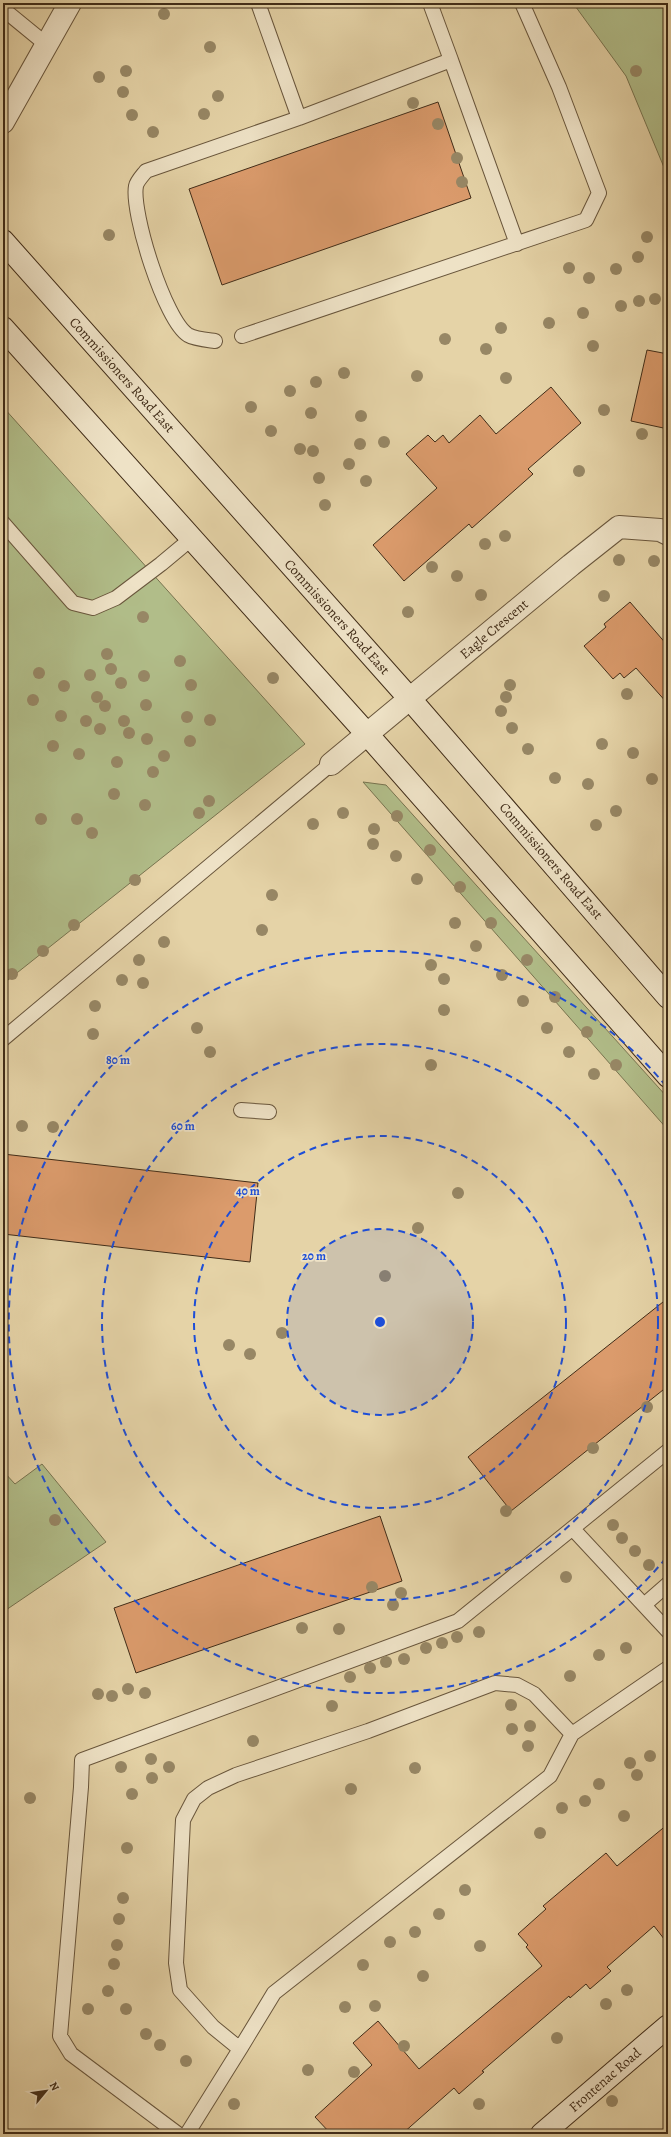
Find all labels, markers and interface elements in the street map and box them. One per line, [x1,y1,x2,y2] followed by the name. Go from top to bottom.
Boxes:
[65,313,179,437] street label: Commissioners Road East
[280,555,394,679] street label: Commissioners Road East
[456,595,533,663] street label: Eagle Crescent
[495,798,607,924] street label: Commissioners Road East
[106,1052,130,1068] text: 80 m
[171,1118,195,1134] text: 60 m
[236,1183,260,1199] text: 40 m
[302,1248,326,1264] text: 20 m
[373,1315,387,1329] centre of rings
[565,2043,645,2117] street label: Frontenac Road
[26,2071,66,2111] north arrow
[46,2079,63,2094] text: N

